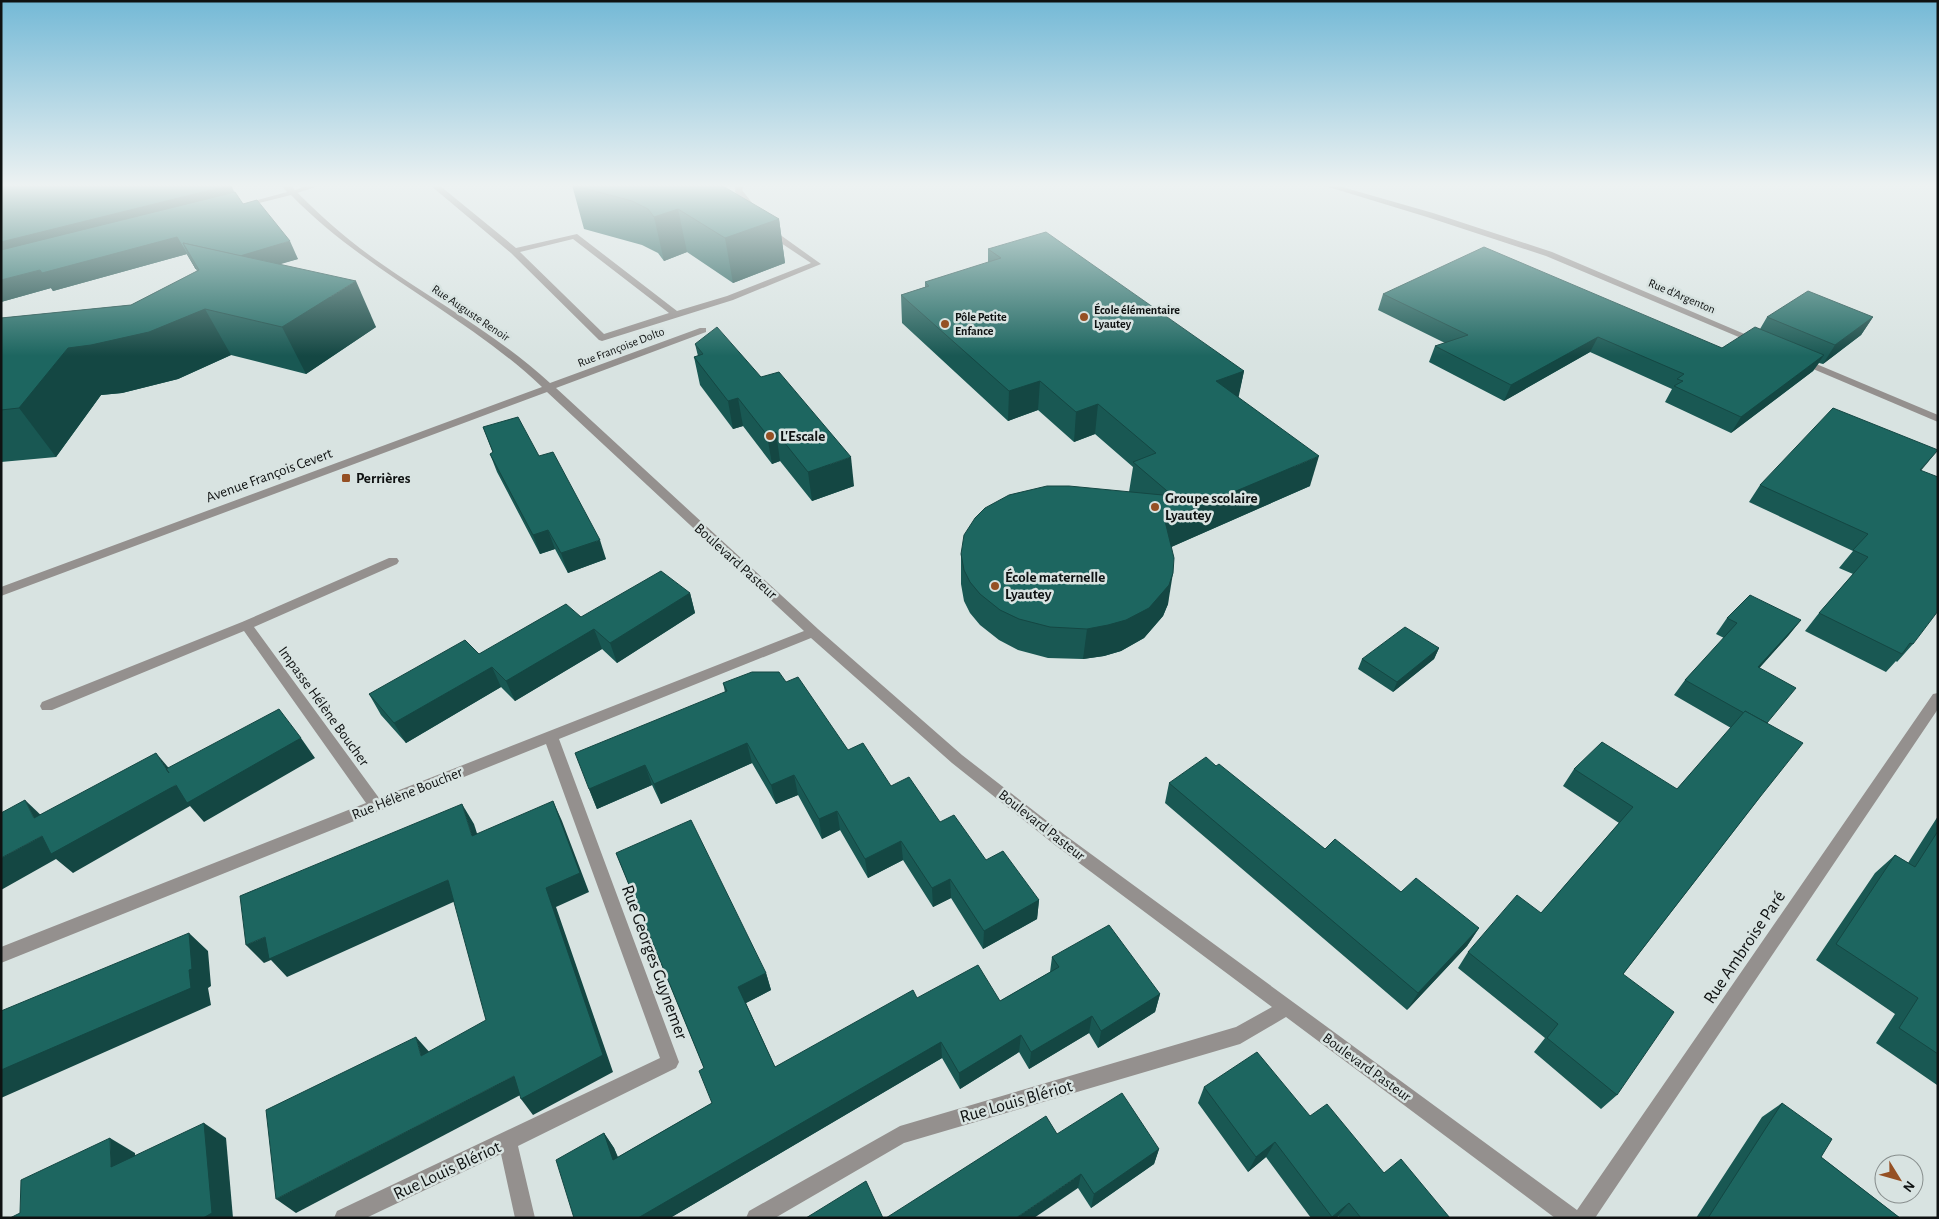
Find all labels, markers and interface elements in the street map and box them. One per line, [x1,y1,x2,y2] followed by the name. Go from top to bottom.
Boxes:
[1647,277,1717,315] street label: Rue d'Argenton
[430,283,512,344] street label: Rue Auguste Renoir
[1094,302,1180,331] place label: École élémentaire Lyautey
[955,311,1007,337] place label: Pôle Petite Enfance
[1078,311,1090,323] marker: École élémentaire Lyautey
[939,318,951,330] marker: Pôle Petite Enfance
[576,325,666,369] street label: Rue Françoise Dolto
[780,429,825,444] place label: L'Escale
[764,430,776,442] marker: L'Escale
[204,446,335,505] street label: Avenue François Cevert
[356,471,411,486] place label: Perrières
[340,472,352,484] marker: Perrières
[1165,491,1258,523] place label: Groupe scolaire Lyautey
[1149,501,1161,513] marker: Groupe scolaire Lyautey
[692,521,780,602] street label: Boulevard Pasteur
[1005,568,1105,602] place label: École maternelle Lyautey
[989,580,1001,592] marker: École maternelle Lyautey
[275,644,372,769] street label: Impasse Hélène Boucher
[350,764,465,823] street label: Rue Hélène Boucher
[996,787,1088,864] street label: Boulevard Pasteur
[618,883,690,1042] street label: Rue Georges Guynemer
[1701,888,1789,1007] street label: Rue Ambroise Paré
[1320,1030,1414,1104] street label: Boulevard Pasteur
[958,1077,1075,1127] street label: Rue Louis Blériot
[391,1138,504,1204] street label: Rue Louis Blériot
[1874,1154,1924,1204] north arrow
[1900,1178,1917,1194] text: N

